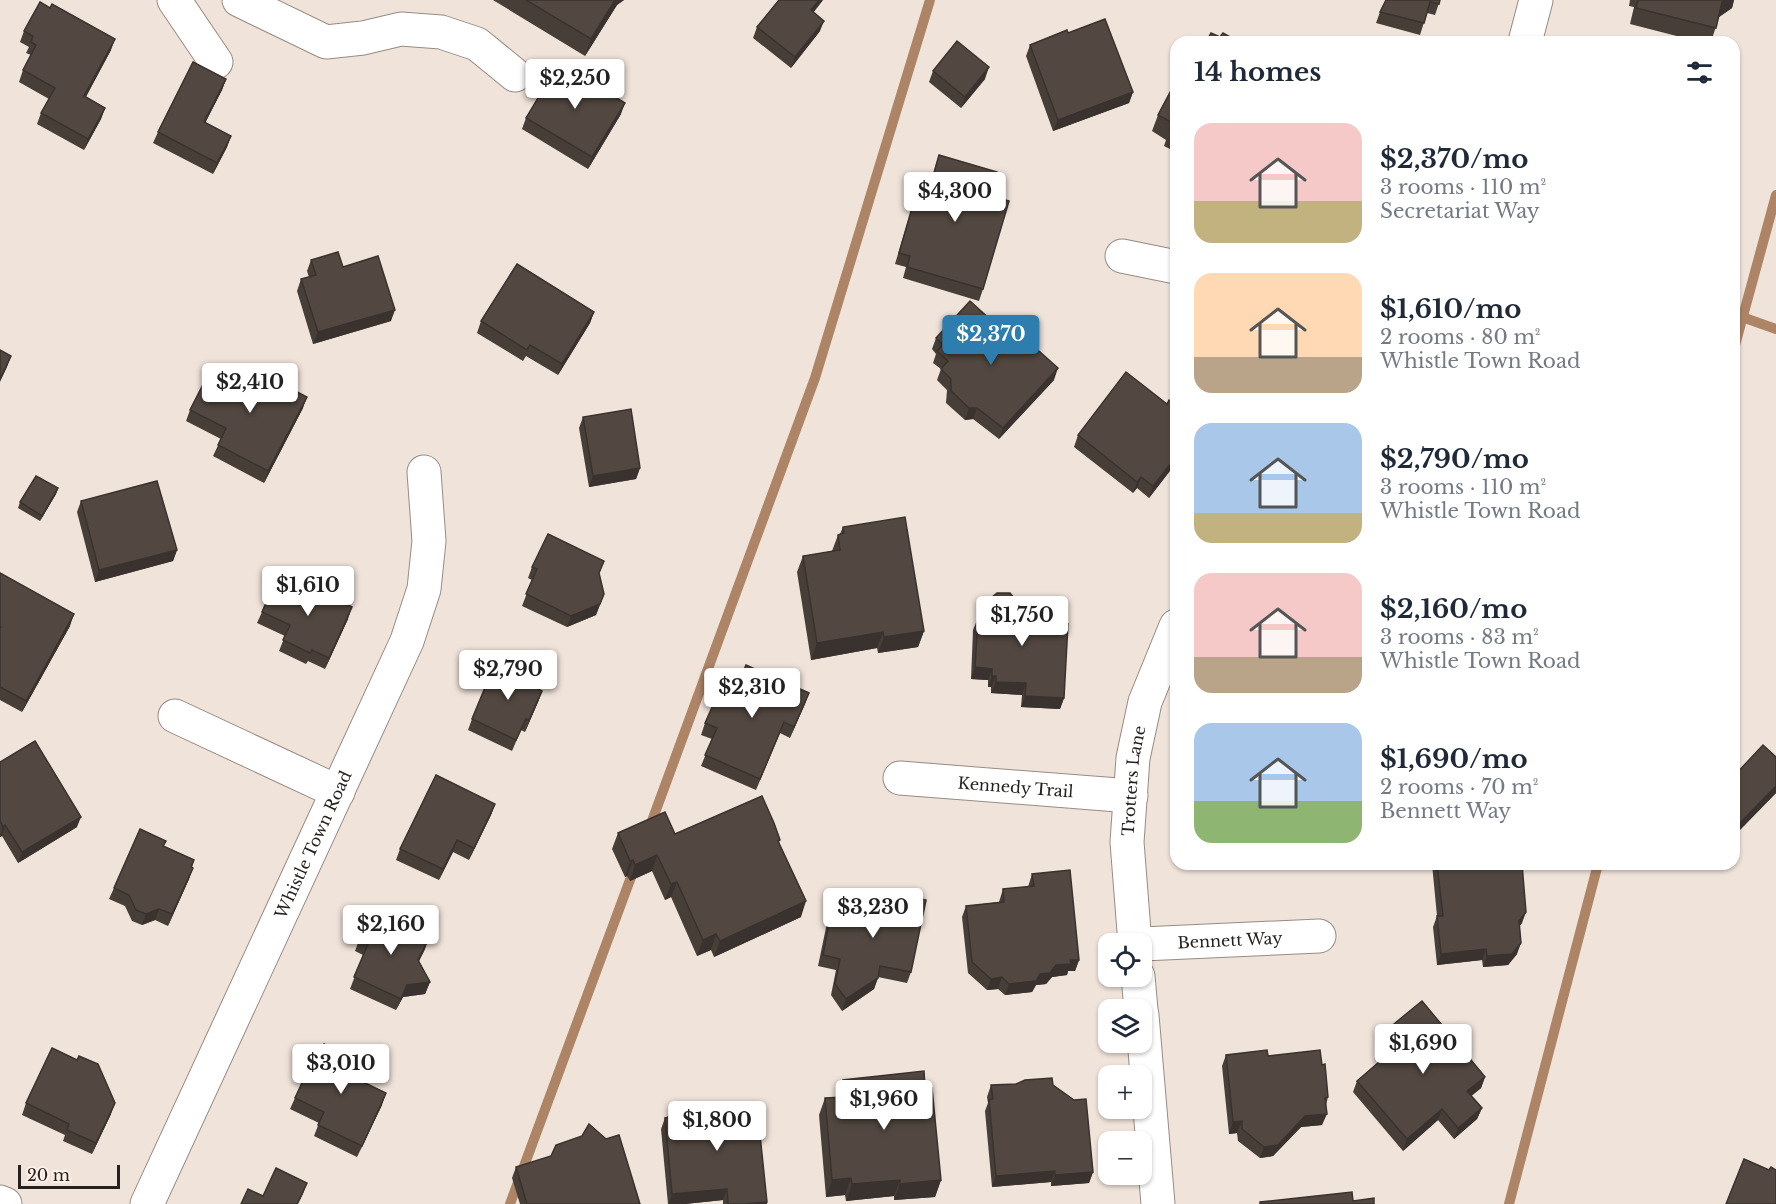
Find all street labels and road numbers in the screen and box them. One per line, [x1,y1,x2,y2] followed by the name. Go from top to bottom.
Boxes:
[1117,724,1150,837] street label: Trotters Lane
[270,767,356,922] street label: Whistle Town Road
[957,773,1074,801] street label: Kennedy Trail
[1177,928,1284,952] street label: Bennett Way

